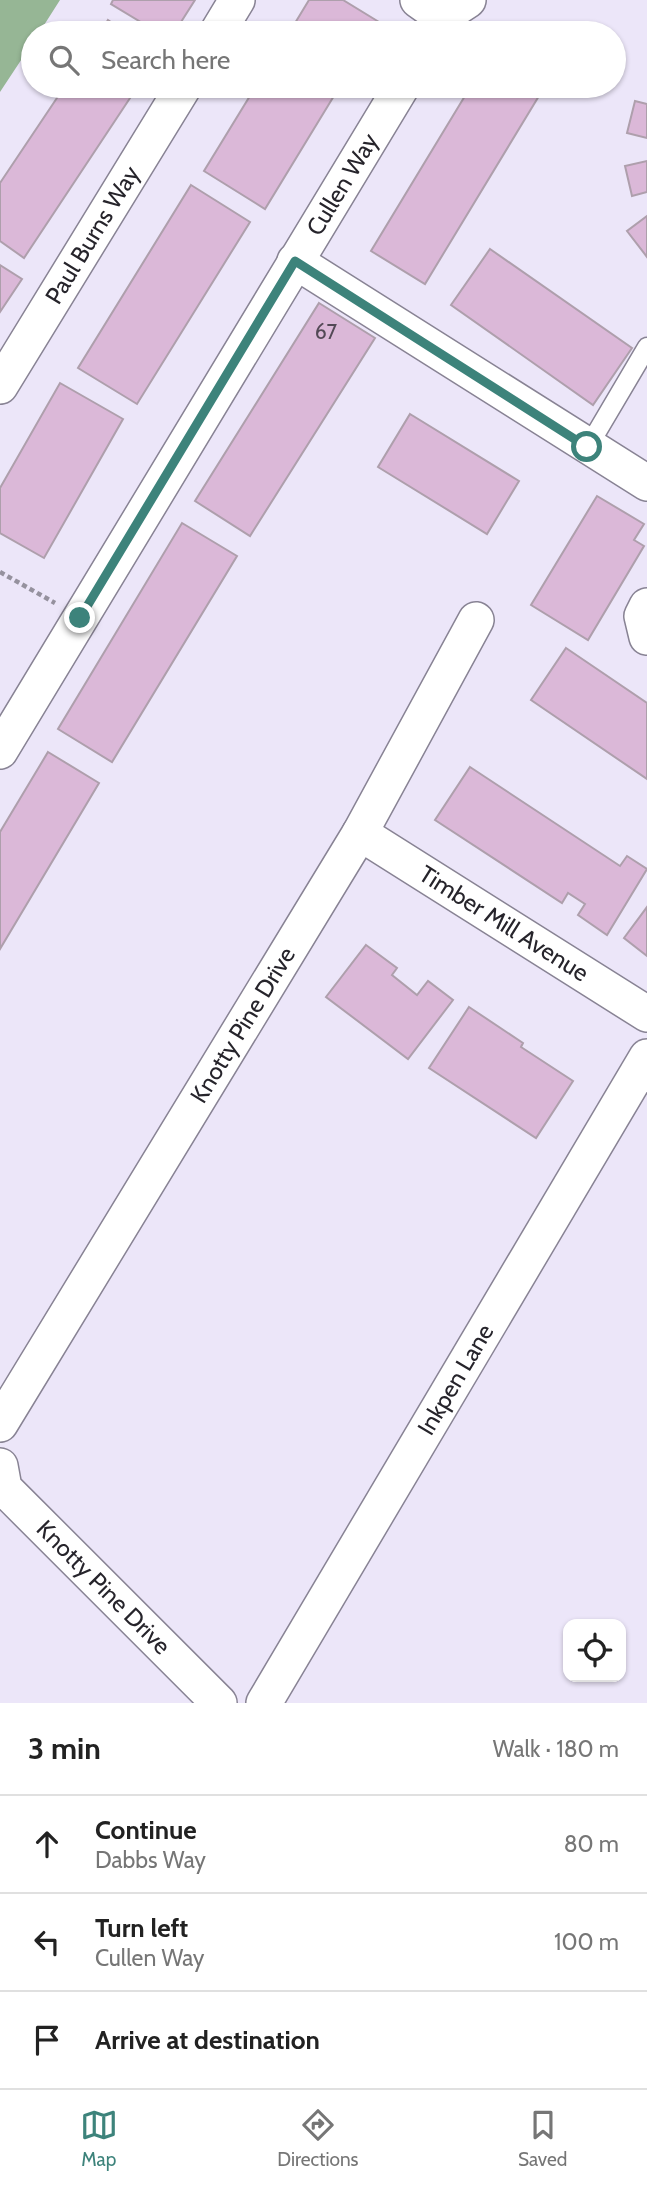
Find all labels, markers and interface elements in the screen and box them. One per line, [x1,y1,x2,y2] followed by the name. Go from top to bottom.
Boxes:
[21,21,626,98] search box
[45,41,83,79] icon: search
[101,44,230,76] text: Search here
[300,128,384,241] street label: Cullen Way
[39,160,145,309] street label: Paul Burns Way
[315,319,338,344] house number: 67
[571,431,602,462] route start
[64,602,95,633] route end
[414,859,594,987] street label: Timber Mill Avenue
[184,942,301,1108] street label: Knotty Pine Drive
[411,1319,499,1440] street label: Inkpen Lane
[31,1514,177,1660] street label: Knotty Pine Drive
[563,1619,626,1682] map controls
[563,1619,626,1682] button: locate
[28,1730,101,1767] text: 3 min
[493,1735,619,1763] text: Walk · 180 m
[95,1814,197,1846] text: Continue
[28,1825,66,1863] icon: ahead
[564,1830,619,1858] text: 80 m
[95,1846,206,1874] text: Dabbs Way
[95,1912,188,1944] text: Turn left
[28,1923,66,1961] icon: left
[554,1928,619,1956] text: 100 m
[95,1944,204,1972] text: Cullen Way
[28,2021,66,2059] icon: arrive
[95,2024,320,2056] text: Arrive at destination
[80,2106,118,2171] tab: Map
[277,2106,358,2171] tab: Directions
[518,2106,567,2171] tab: Saved

